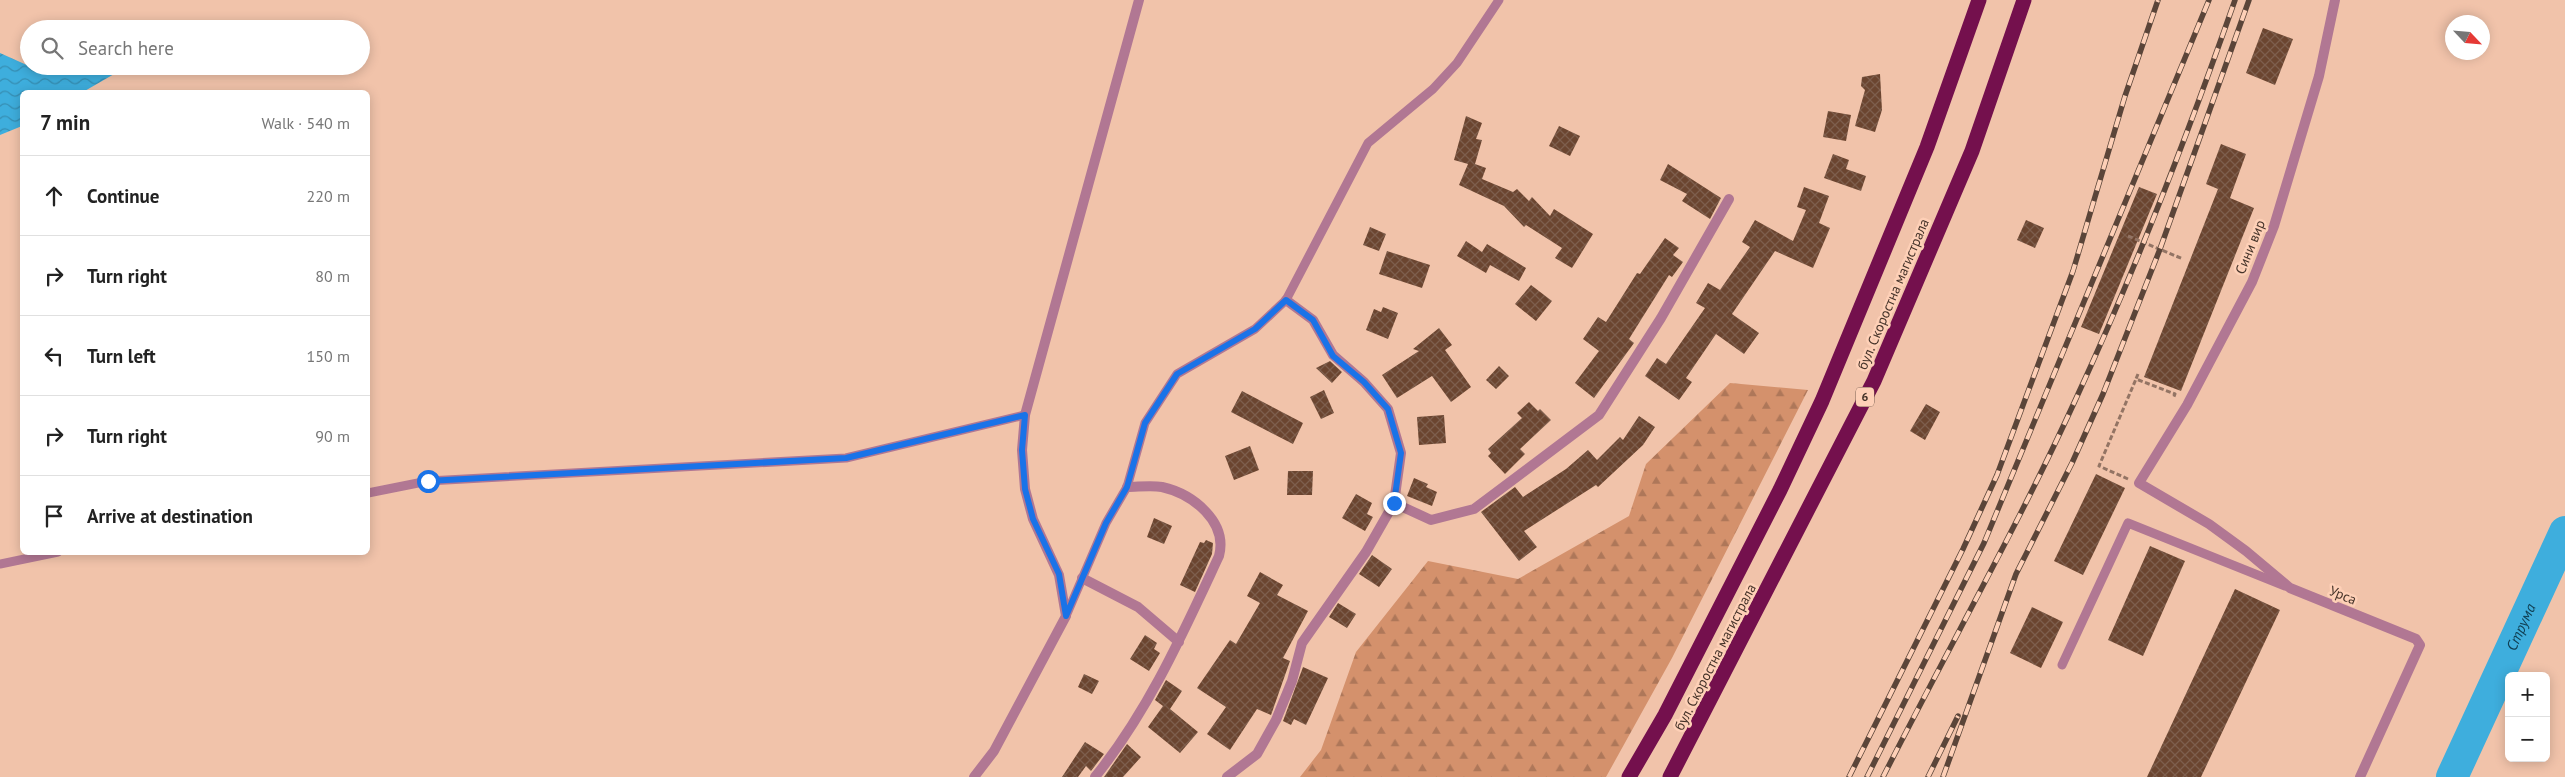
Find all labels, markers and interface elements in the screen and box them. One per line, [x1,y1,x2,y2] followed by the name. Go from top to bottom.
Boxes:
[2445,15,2490,60] north arrow
[20,20,370,75] search box
[38,34,66,62] icon: search
[78,36,174,60] text: Search here
[40,109,90,136] text: 7 min
[261,113,350,133] text: Walk · 540 m
[40,182,68,210] icon: ahead
[87,184,159,208] text: Continue
[307,186,350,206] text: 220 m
[1853,216,1933,372] street label: бул. Скоростна магистрала
[2231,217,2269,277] street label: Сини вир
[40,262,68,290] icon: right
[87,264,167,288] text: Turn right
[315,266,350,286] text: 80 m
[40,342,68,370] icon: left
[87,344,156,368] text: Turn left
[307,346,350,366] text: 150 m
[1856,388,1874,407] road number: 6
[40,422,68,450] icon: right
[87,424,167,448] text: Turn right
[315,426,350,446] text: 90 m
[417,470,440,493] route start
[1383,492,1406,515] route end
[40,502,68,530] icon: arrive
[87,504,253,528] text: Arrive at destination
[1670,581,1760,733] street label: бул. Скоростна магистрала
[2327,581,2359,609] street label: Урса
[2502,600,2540,654] water label: Струма
[2505,672,2550,762] map controls
[2505,672,2550,717] button: +
[2505,717,2550,762] button: −

